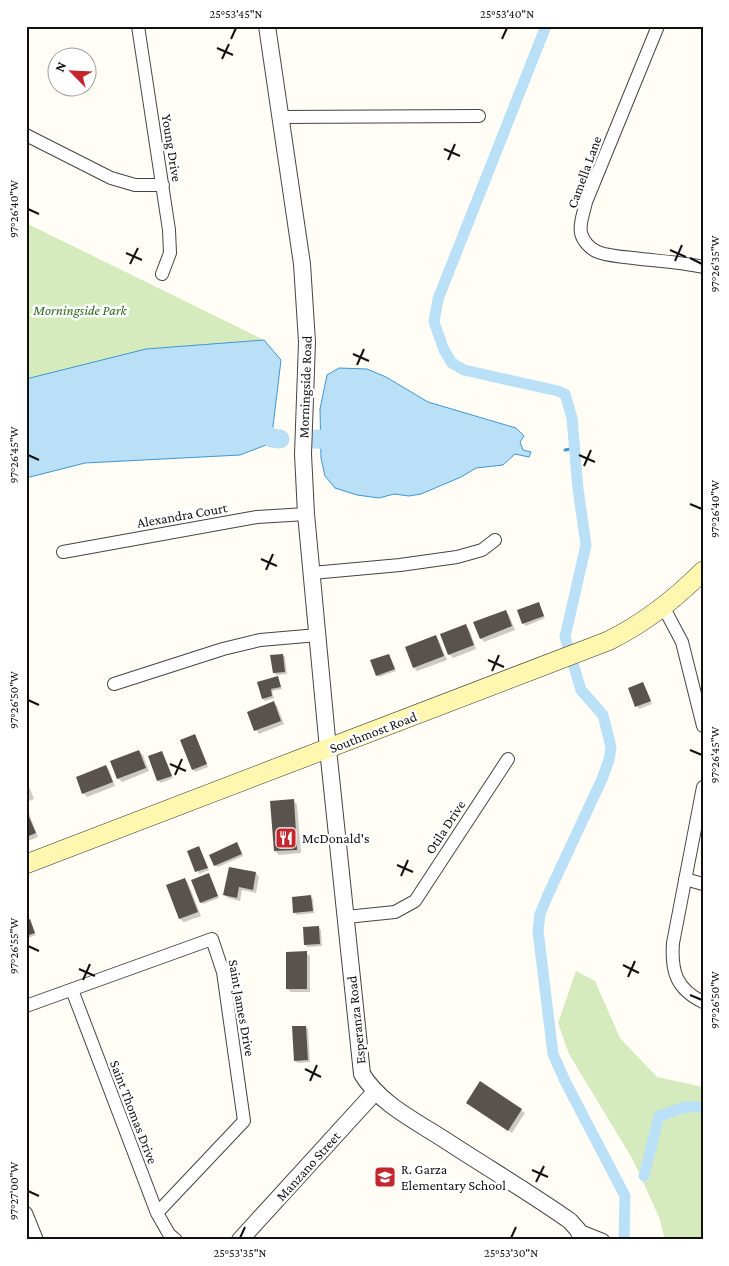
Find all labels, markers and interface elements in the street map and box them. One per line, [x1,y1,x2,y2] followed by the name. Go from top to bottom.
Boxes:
[209,7,263,21] text: 25°53'45"N
[480,7,534,21] text: 25°53'40"N
[48,48,98,98] north arrow
[51,59,70,74] text: N
[159,113,185,183] street label: Young Drive
[564,134,604,210] street label: Camella Lane
[7,180,21,238] text: 97°26'40"W
[708,236,722,292] text: 97°26'35"W
[32,302,128,318] park label: Morningside Park
[295,335,315,439] street label: Morningside Road
[7,427,21,483] text: 97°26'45"W
[708,480,722,538] text: 97°26'40"W
[136,499,229,531] street label: Alexandra Court
[7,671,21,729] text: 97°26'50"W
[327,708,420,756] street label: Southmost Road
[708,727,722,783] text: 97°26'45"W
[422,797,468,857] street label: Otila Drive
[274,826,298,850] restaurant icon: McDonald's
[302,830,369,846] place label: McDonald's
[7,918,21,974] text: 97°26'55"W
[226,958,258,1058] street label: Saint James Drive
[708,971,722,1029] text: 97°26'50"W
[343,974,369,1065] street label: Esperanza Road
[107,1058,161,1166] street label: Saint Thomas Drive
[273,1128,344,1204] street label: Manzano Street
[401,1161,506,1193] place label: R. Garza Elementary School
[7,1162,21,1220] text: 97°27'00"W
[373,1165,397,1189] school or university icon: R. Garza Elementary School
[213,1246,267,1260] text: 25°53'35"N
[484,1246,538,1260] text: 25°53'30"N

